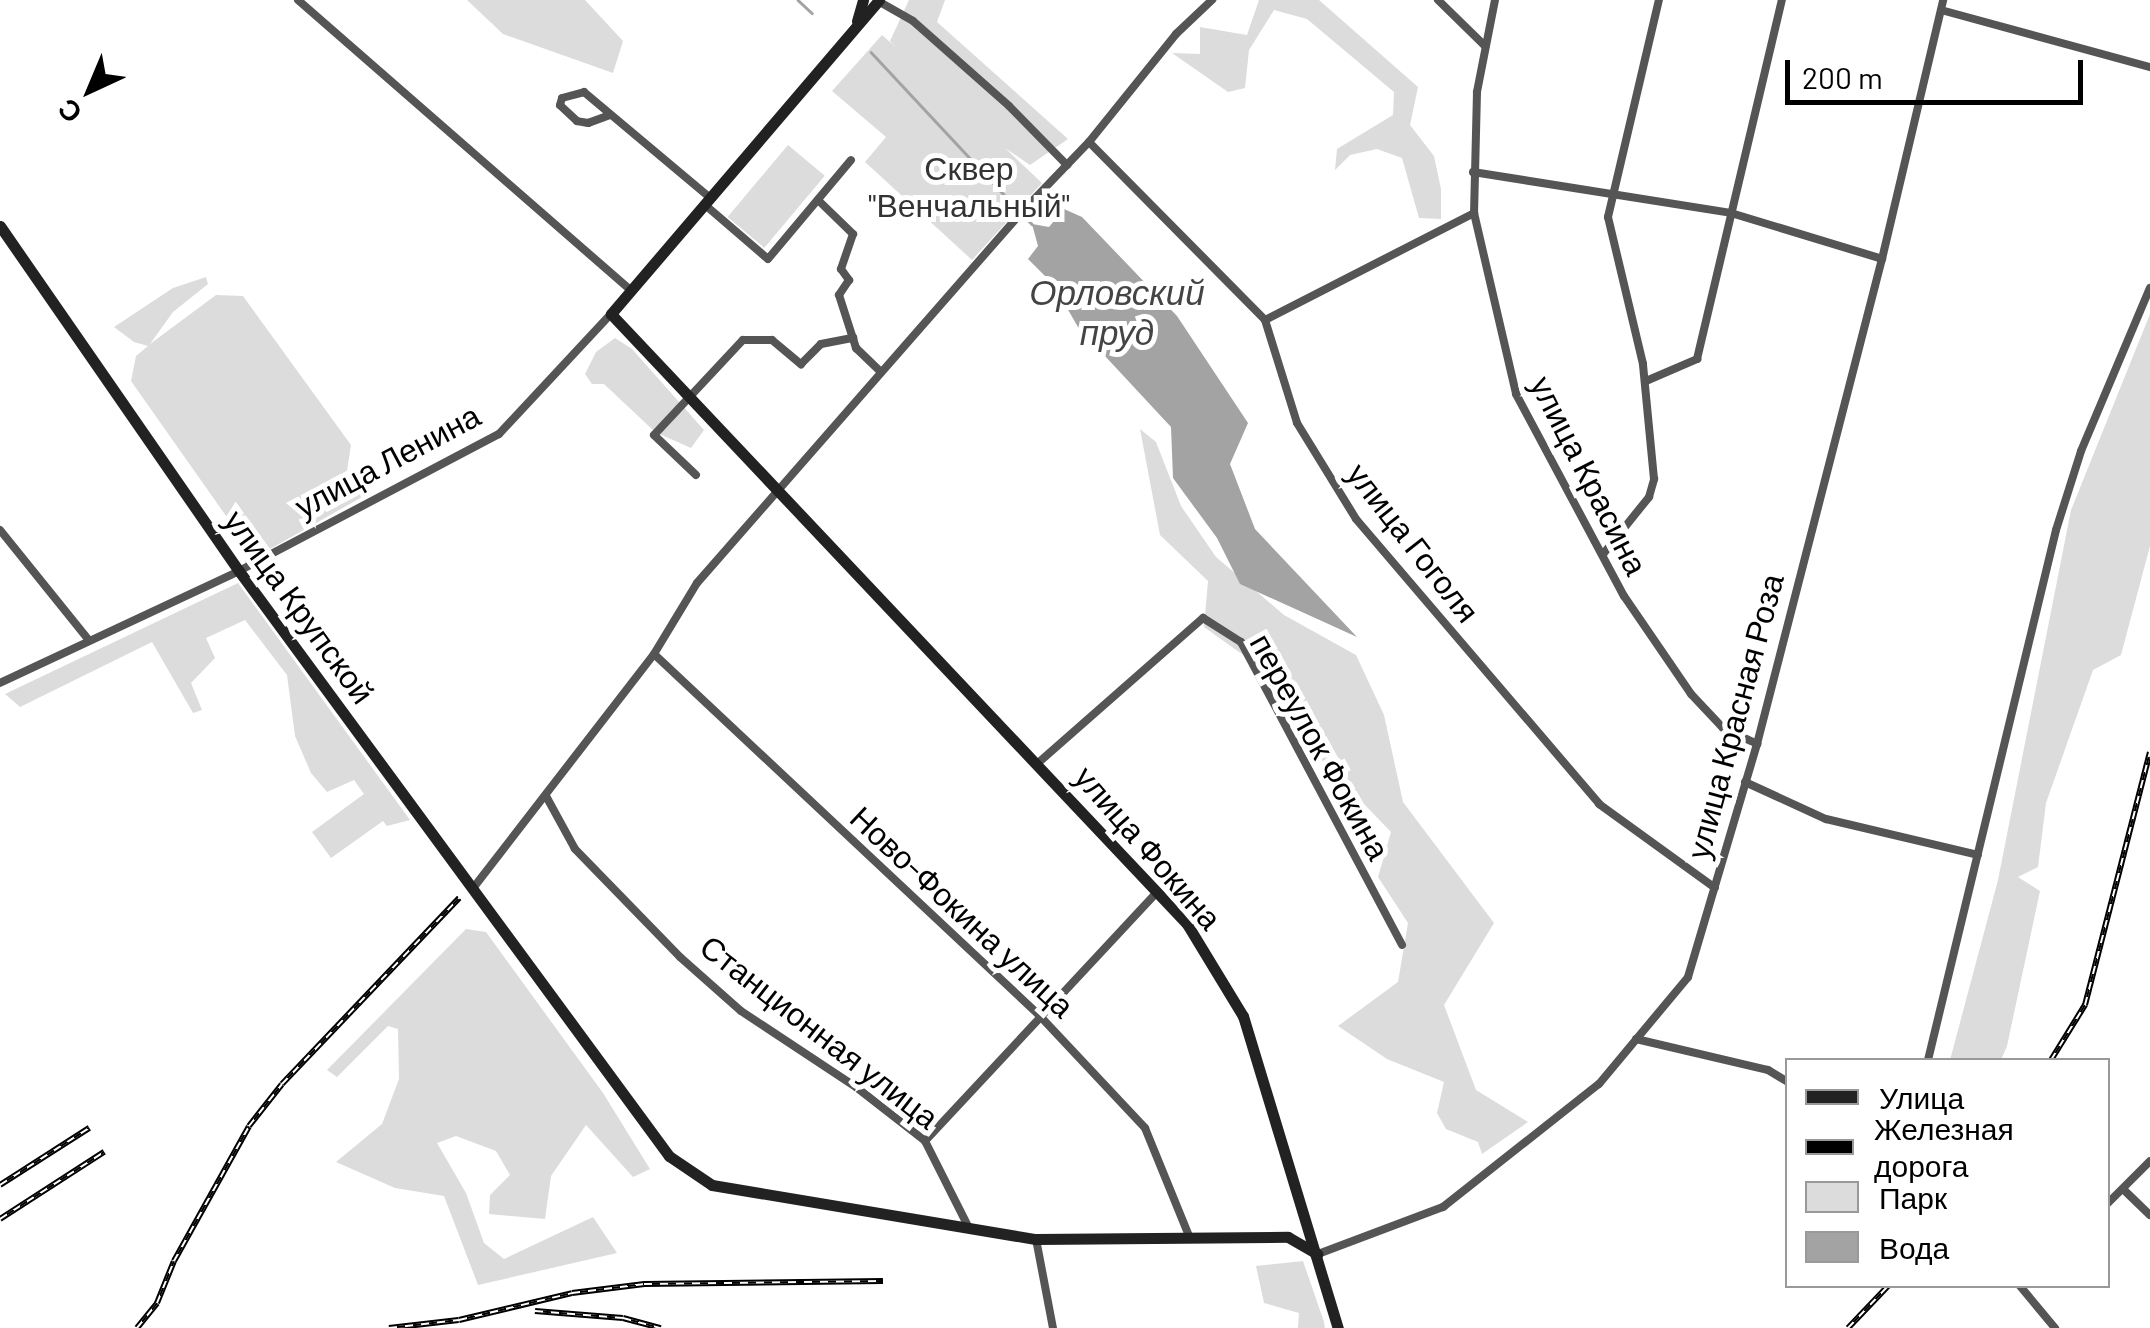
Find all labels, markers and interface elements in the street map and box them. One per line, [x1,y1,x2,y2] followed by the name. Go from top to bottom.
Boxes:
[40,40,140,140] north arrow
[1790,40,2088,102] scale bar
[1802,59,1883,95] text: 200 m
[50,92,88,131] text: С
[868,149,1070,224] park label: Сквер "Венчальный"
[1029,270,1205,352] water label: Орловский пруд
[1523,369,1657,581] street label: улица Красина
[288,395,486,525] street label: улица Ленина
[1340,455,1488,629] street label: улица Гоголя
[217,502,383,710] street label: улица Крупской
[1677,569,1791,863] street label: улица Красная Роза
[1243,626,1399,866] street label: переулок Фокина
[1068,757,1230,937] street label: улица Фокина
[843,797,1083,1025] street label: Ново-Фокина улица
[693,926,947,1136] street label: Станционная улица
[1785,1058,2110,1288] legend
[1879,1079,1964,1115] text: Улица
[1874,1110,2014,1183] text: Железная дорога
[1879,1179,1947,1215] text: Парк
[1879,1229,1949,1265] text: Вода

